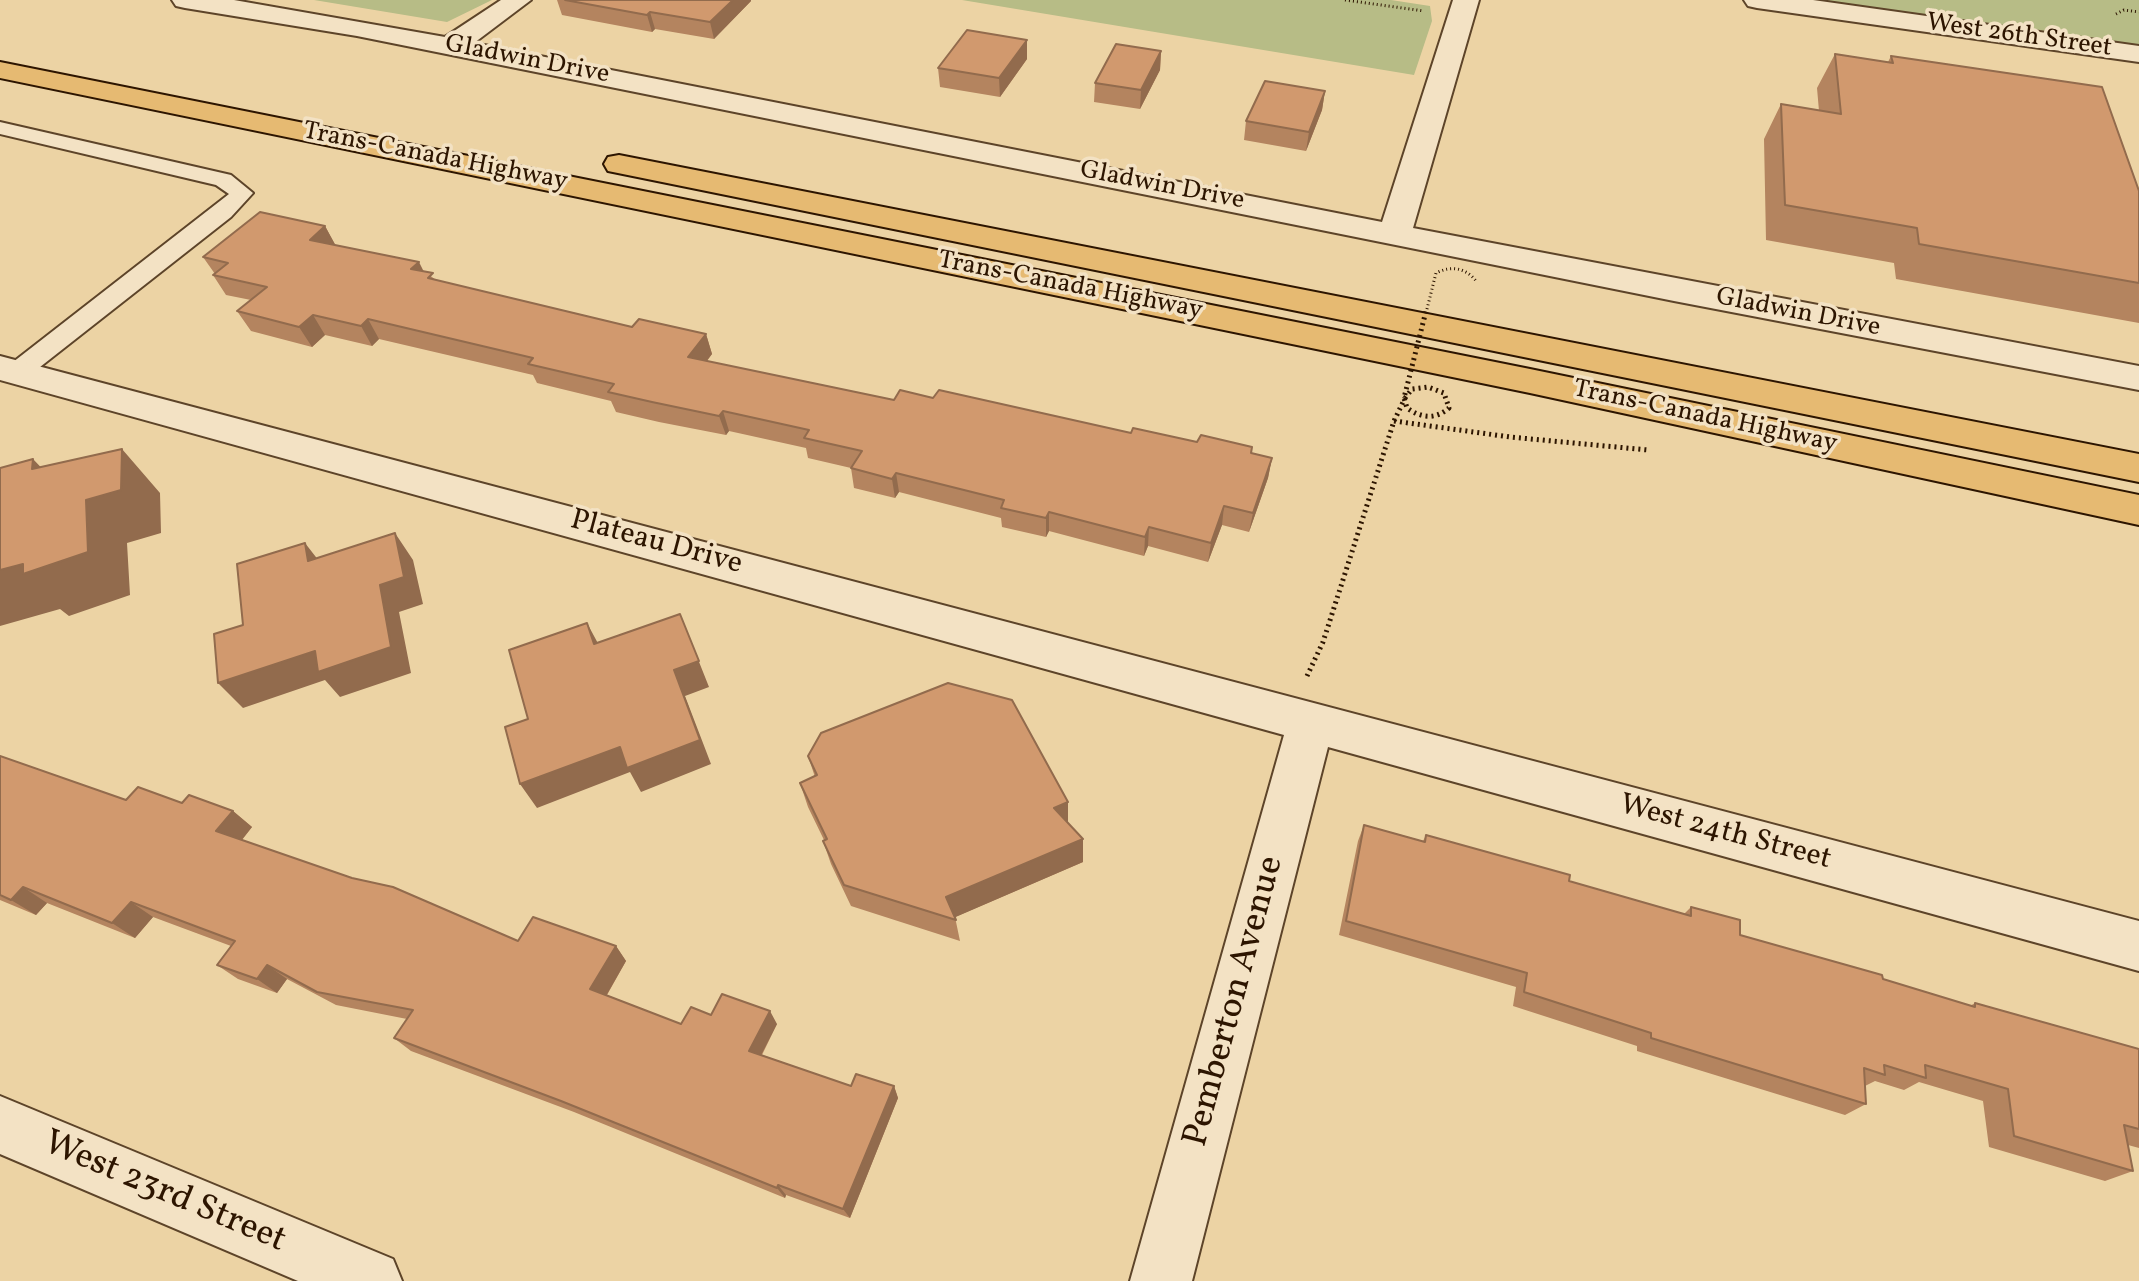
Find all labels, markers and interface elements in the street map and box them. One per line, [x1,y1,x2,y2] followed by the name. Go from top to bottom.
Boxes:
[1924,9,2114,65] street label: West 26th Street
[442,30,612,92] street label: Gladwin Drive
[300,117,570,199] street label: Trans-Canada Highway
[1077,156,1247,218] street label: Gladwin Drive
[935,246,1205,328] street label: Trans-Canada Highway
[1713,283,1883,345] street label: Gladwin Drive
[1570,375,1840,461] street label: Trans-Canada Highway
[566,504,746,584] street label: Plateau Drive
[1615,788,1835,880] street label: West 24th Street
[1176,852,1296,1152] street label: Pemberton Avenue
[36,1123,292,1265] street label: West 23rd Street

